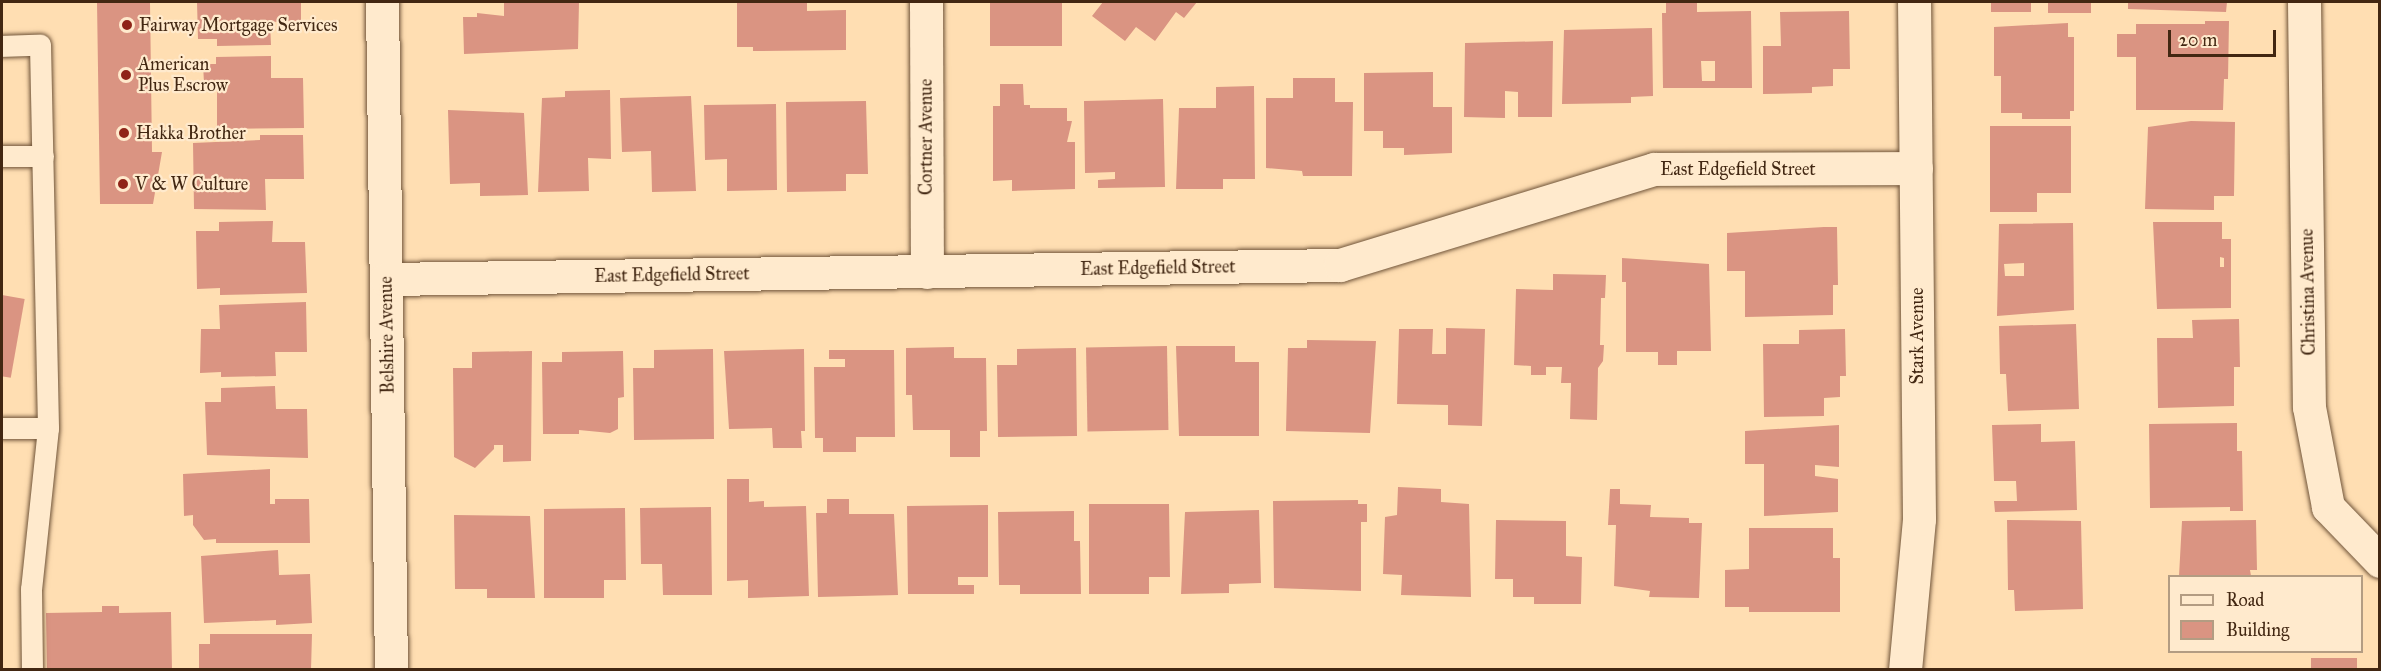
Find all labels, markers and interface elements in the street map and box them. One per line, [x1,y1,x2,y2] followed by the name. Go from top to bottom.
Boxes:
[139,14,338,36] place label: Fairway Mortgage Services
[120,18,134,32] marker: Fairway Mortgage Services
[2171,18,2279,56] scale bar
[2179,29,2217,51] text: 20 m
[138,54,228,97] place label: American Plus Escrow
[119,68,133,82] marker: American Plus Escrow
[915,79,937,195] street label: Cortner Avenue
[136,122,246,144] place label: Hakka Brother
[117,126,131,140] marker: Hakka Brother
[1660,158,1816,180] street label: East Edgefield Street
[135,173,248,195] place label: V & W Culture
[116,177,130,191] marker: V & W Culture
[2296,228,2320,356] street label: Christina Avenue
[1080,256,1236,280] street label: East Edgefield Street
[594,263,750,287] street label: East Edgefield Street
[375,276,399,394] street label: Belshire Avenue
[1906,287,1928,385] street label: Stark Avenue
[2168,575,2363,653] legend
[2226,589,2264,611] text: Road
[2226,619,2289,641] text: Building

